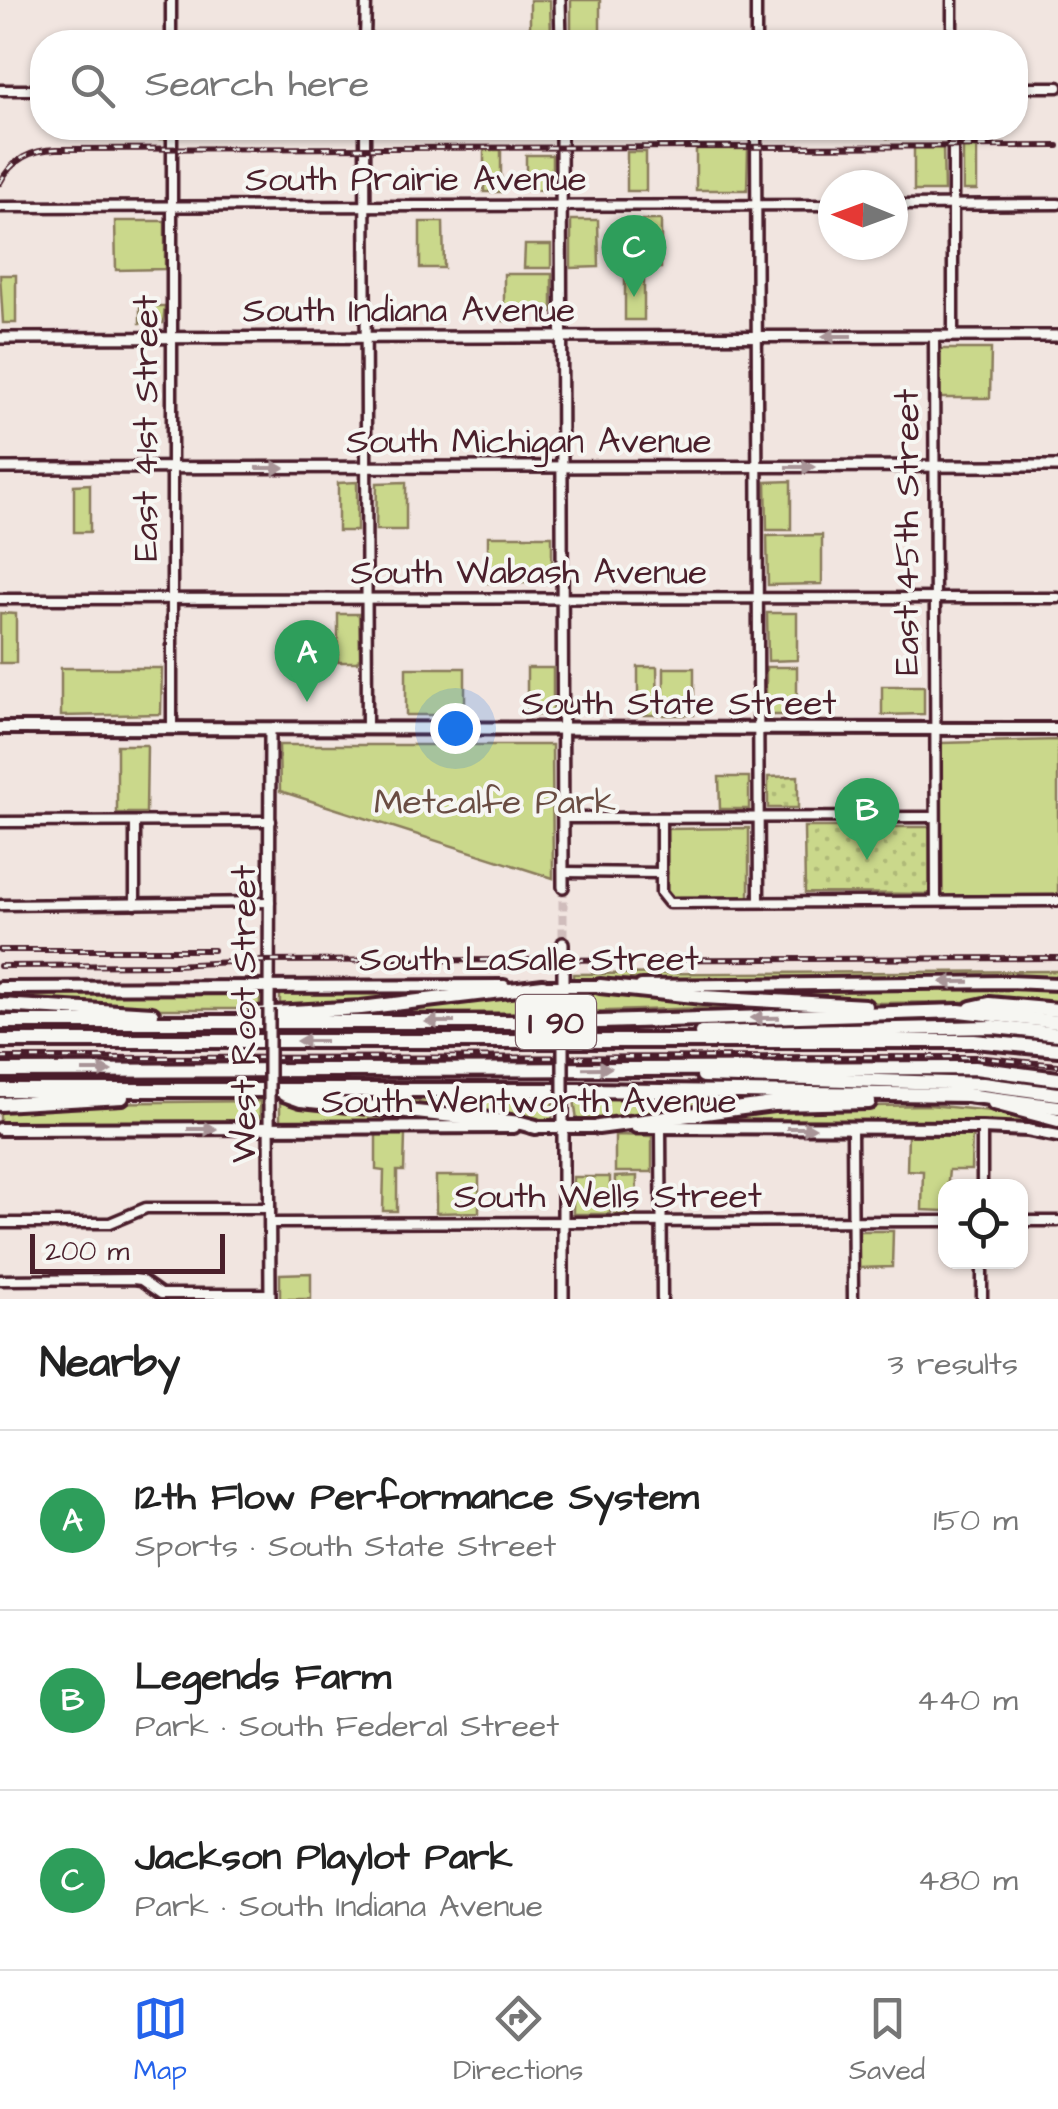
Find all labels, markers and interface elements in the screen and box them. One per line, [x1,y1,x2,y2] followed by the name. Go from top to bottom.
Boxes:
[30,30,1028,140] search box
[65,58,120,113] icon: search
[145,59,369,111] text: Search here
[245,155,587,204] street label: South Prairie Avenue
[818,170,908,260] north arrow
[602,214,666,297] pin: C
[243,286,575,335] street label: South Indiana Avenue
[122,295,171,561] street label: East 41st Street
[820,328,852,344] one-way arrow
[883,389,932,675] street label: East 45th Street
[346,417,712,468] street label: South Michigan Avenue
[784,459,816,475] one-way arrow
[254,460,286,476] one-way arrow
[351,548,707,597] street label: South Wabash Avenue
[274,620,340,702] pin: A
[522,679,836,728] street label: South State Street
[430,703,481,754] your location
[374,778,616,827] park label: Metcalfe Park
[834,778,900,860] pin: B
[220,865,269,1163] street label: West Root Street
[359,935,699,984] street label: South LaSalle Street
[939,975,971,991] one-way arrow
[516,995,596,1049] road number: I 90
[748,1010,780,1026] one-way arrow
[423,1014,455,1030] one-way arrow
[294,1033,326,1049] one-way arrow
[582,1060,614,1076] one-way arrow
[82,1063,114,1079] one-way arrow
[321,1077,737,1126] street label: South Wentworth Avenue
[785,1120,817,1136] one-way arrow
[187,1121,219,1137] one-way arrow
[454,1172,762,1221] street label: South Wells Street
[938,1179,1028,1269] map controls
[938,1179,1028,1269] button: locate
[30,1229,225,1274] scale bar
[45,1232,129,1271] text: 200 m
[40,1335,180,1393] text: Nearby
[888,1342,1018,1387] text: 3 results
[135,1472,699,1524] text: 12th Flow Performance System
[62,1498,83,1543] text: A
[933,1498,1018,1543] text: 150 m
[135,1524,556,1569] text: Sports · South State Street
[135,1652,391,1704] text: Legends Farm
[61,1678,84,1723] text: B
[917,1678,1018,1723] text: 440 m
[135,1704,559,1749] text: Park · South Federal Street
[135,1832,513,1884] text: Jackson Playlot Park
[61,1858,84,1903] text: C
[918,1858,1018,1903] text: 480 m
[135,1884,543,1929] text: Park · South Indiana Avenue
[133,1991,188,2090] tab: Map
[453,1991,583,2090] tab: Directions
[849,1991,925,2090] tab: Saved

